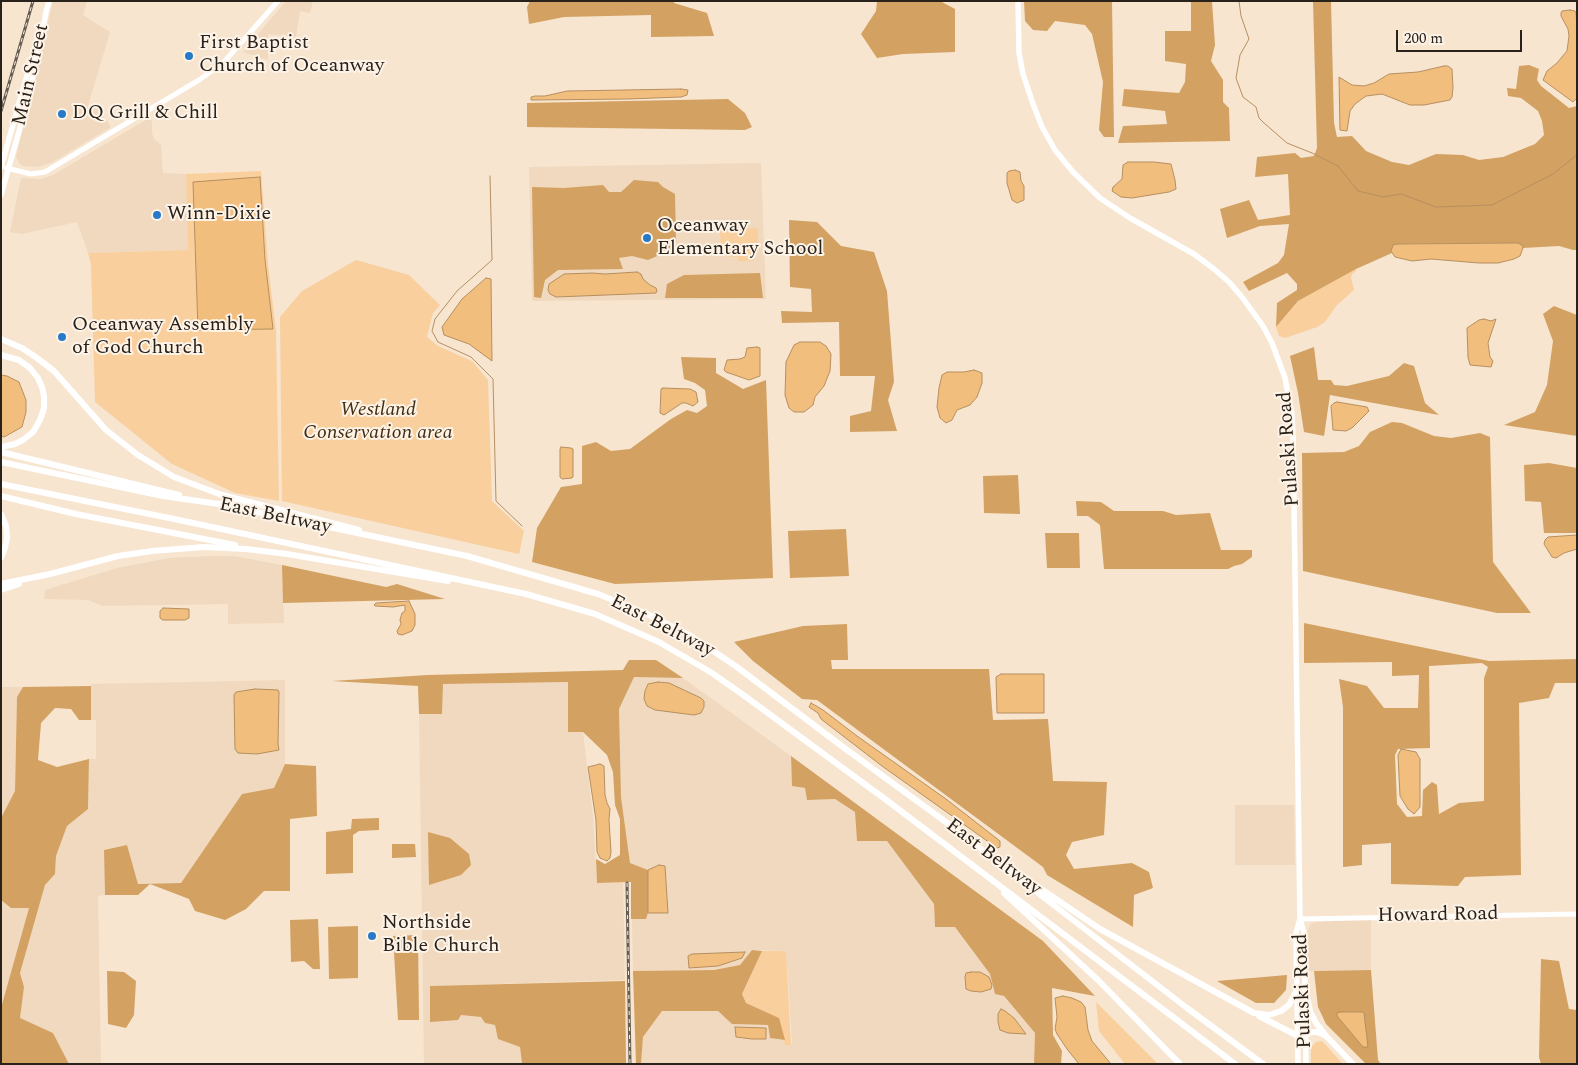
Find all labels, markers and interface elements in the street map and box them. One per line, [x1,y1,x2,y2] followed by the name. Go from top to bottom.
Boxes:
[1398,20,1524,52] scale bar
[9,21,55,129] street label: Main Street
[1404,27,1443,50] text: 200 m
[199,32,384,79] place label: First Baptist Church of Oceanway
[183,50,195,62] marker: First Baptist Church of Oceanway
[72,102,218,126] place label: DQ Grill & Chill
[56,108,68,120] marker: DQ Grill & Chill
[167,203,271,227] place label: Winn-Dixie
[151,209,163,221] marker: Winn-Dixie
[657,215,823,262] place label: Oceanway Elementary School
[641,232,653,244] marker: Oceanway Elementary School
[72,314,253,361] place label: Oceanway Assembly of God Church
[56,331,68,343] marker: Oceanway Assembly of God Church
[1274,391,1306,507] street label: Pulaski Road
[303,399,453,446] park label: Westland Conservation area
[217,493,333,541] street label: East Beltway
[606,591,718,663] street label: East Beltway
[940,814,1046,902] street label: East Beltway
[1377,903,1499,929] street label: Howard Road
[382,912,500,959] place label: Northside Bible Church
[366,930,378,942] marker: Northside Bible Church
[1290,933,1318,1049] street label: Pulaski Road

